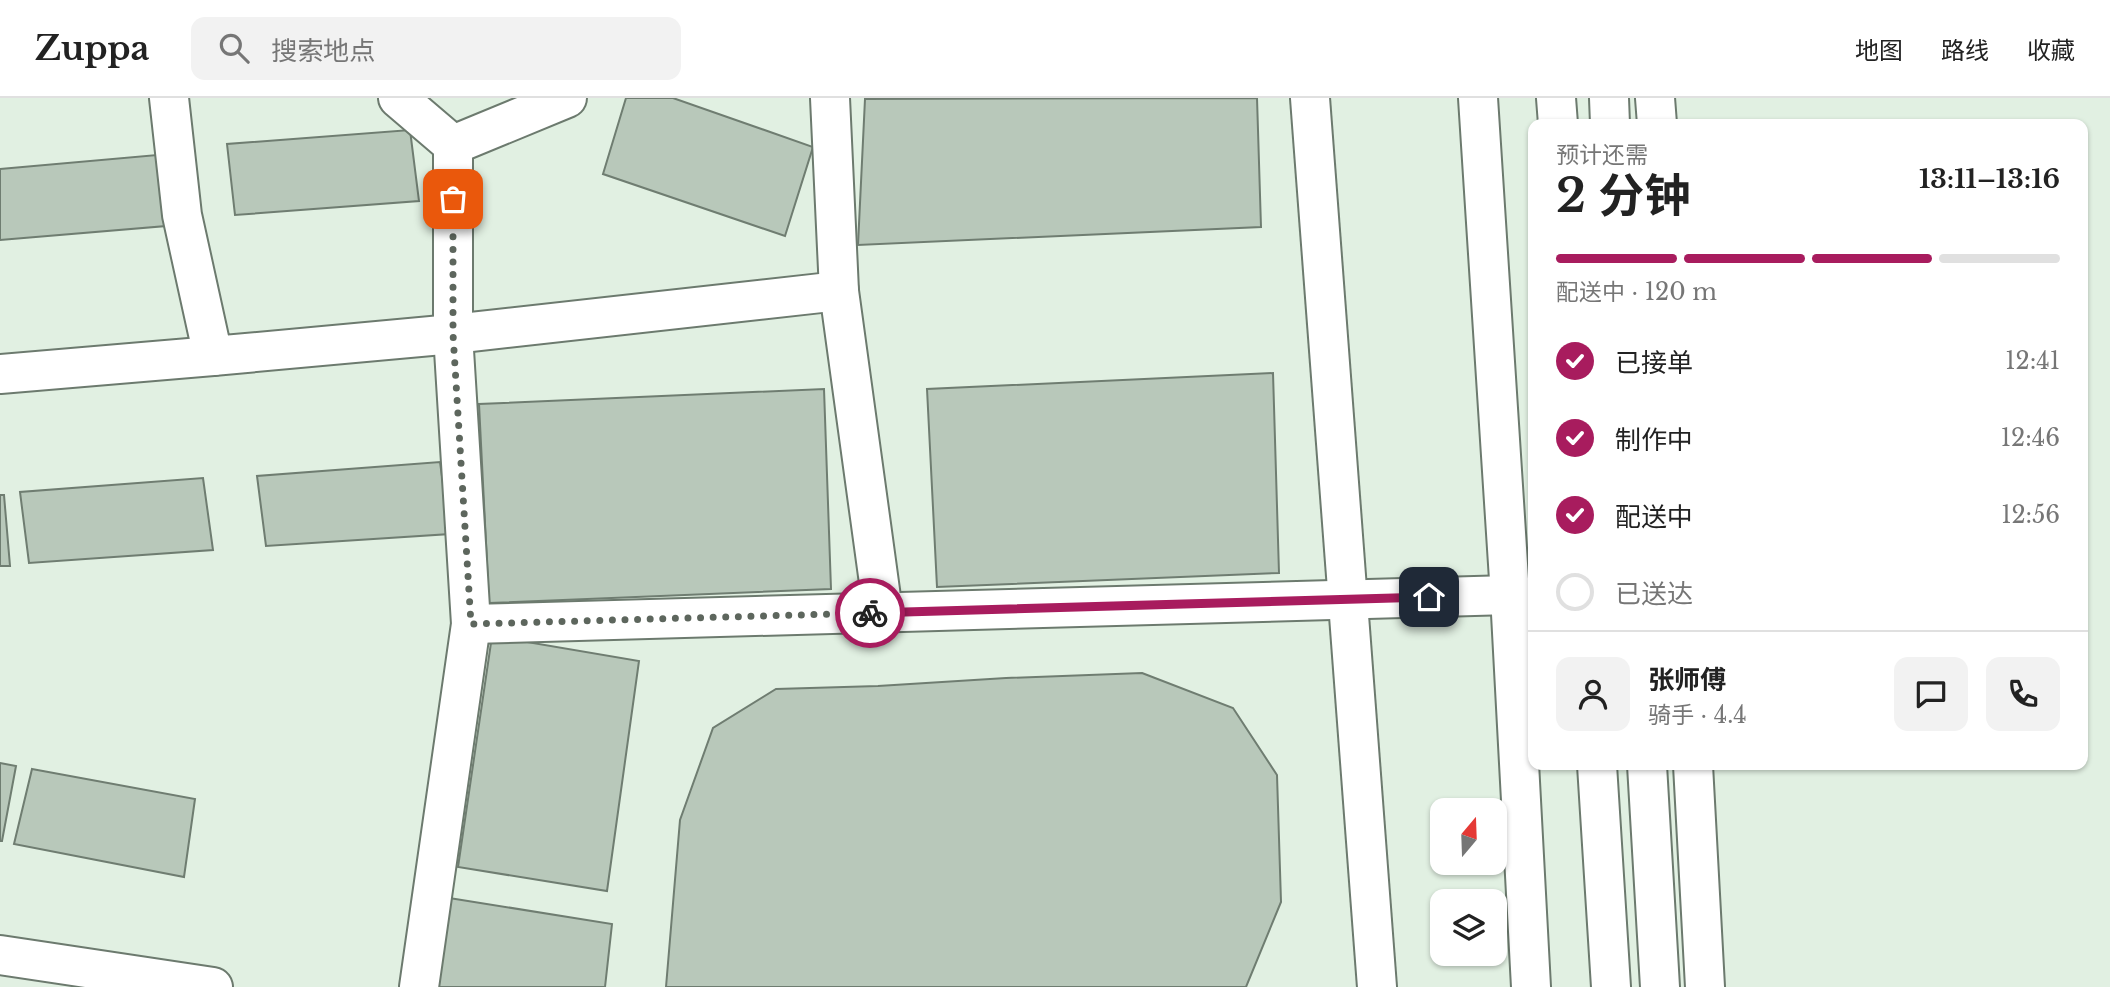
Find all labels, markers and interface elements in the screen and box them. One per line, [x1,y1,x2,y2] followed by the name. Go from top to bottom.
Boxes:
[191,17,681,80] search box
[35,28,149,69] text: Zuppa
[215,29,253,67] icon: search
[271,35,375,67] text: 搜索地点
[1855,36,1903,65] text: 地图
[1941,36,1989,65] text: 路线
[2027,36,2075,65] text: 收藏
[1556,141,1648,169] text: 预计还需
[1919,163,2060,195] text: 13:11–13:16
[1556,167,1690,224] text: 2 分钟
[423,169,483,229] pin
[434,180,472,218] icon: bag
[1556,278,1717,306] text: 配送中 · 120 m
[1556,342,1594,380] icon: check
[1615,347,1693,379] text: 已接单
[2005,347,2060,375] text: 12:41
[1556,419,1594,457] icon: check
[1615,424,1693,456] text: 制作中
[2001,424,2060,452] text: 12:46
[1556,496,1594,534] icon: check
[1615,501,1693,533] text: 配送中
[2001,501,2060,529] text: 12:56
[1399,567,1459,627] pin
[835,578,905,648] courier
[1410,578,1448,616] icon: home
[1615,578,1693,610] text: 已送达
[851,594,889,632] icon: bike
[1556,657,1630,731] button: person
[1894,657,1968,731] button: chat
[1986,657,2060,731] button: phone
[1648,664,1726,696] text: 张师傅
[1648,701,1747,729] text: 骑手 · 4.4
[1430,798,1507,875] north arrow
[1430,798,1507,966] map controls
[1430,889,1507,966] button: layers

